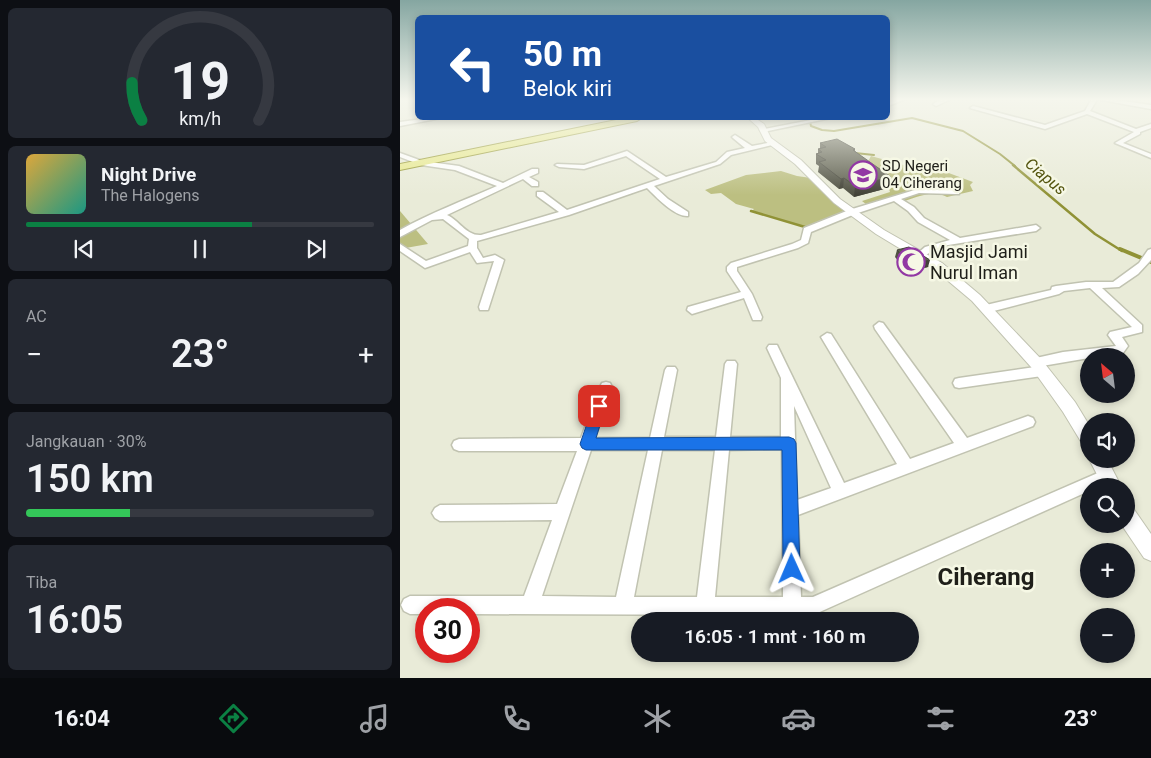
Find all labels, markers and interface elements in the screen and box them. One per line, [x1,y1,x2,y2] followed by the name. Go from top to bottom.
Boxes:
[523,34,602,75] text: 50 m
[440,35,505,100] icon: left
[170,51,230,112] text: 19
[523,76,612,101] text: Belok kiri
[179,108,221,129] text: km/h
[1021,154,1070,199] water label: Ciapus
[882,157,962,192] place label: SD Negeri 04 Ciherang
[848,160,878,190] school or university icon: SD Negeri 04 Ciherang
[101,163,196,186] text: Night Drive
[101,186,200,205] text: The Halogens
[70,235,98,263] icon: previous
[186,235,214,263] icon: pause
[302,235,330,263] icon: next
[930,241,1028,283] place label: Masjid Jami Nurul Iman
[896,247,926,277] mosque icon: Masjid Jami Nurul Iman
[26,307,47,326] text: AC
[171,332,229,376] text: 23°
[26,338,42,371] text: −
[358,338,374,371] text: +
[1080,348,1135,402] north arrow
[1080,348,1135,663] map controls
[578,385,620,427] pin
[585,392,613,420] icon: arrive
[1080,413,1135,468] button: sound
[26,432,146,451] text: Jangkauan · 30%
[26,457,154,501] text: 150 km
[1080,478,1135,533] button: search
[765,542,817,594] position arrow
[1080,543,1135,598] button: +
[938,563,1034,591] district label: Ciherang
[26,573,57,592] text: Tiba
[26,598,123,642] text: 16:05
[415,598,480,663] speed limit sign: 30
[1080,608,1135,663] button: −
[684,625,866,648] text: 16:05 · 1 mnt · 160 m
[216,701,251,736] icon: directions
[357,701,392,736] icon: music
[499,701,534,736] icon: phone
[640,701,675,736] icon: climate
[781,701,816,736] icon: car
[923,701,958,736] icon: filters
[53,706,110,731] text: 16:04
[1064,706,1098,731] text: 23°

